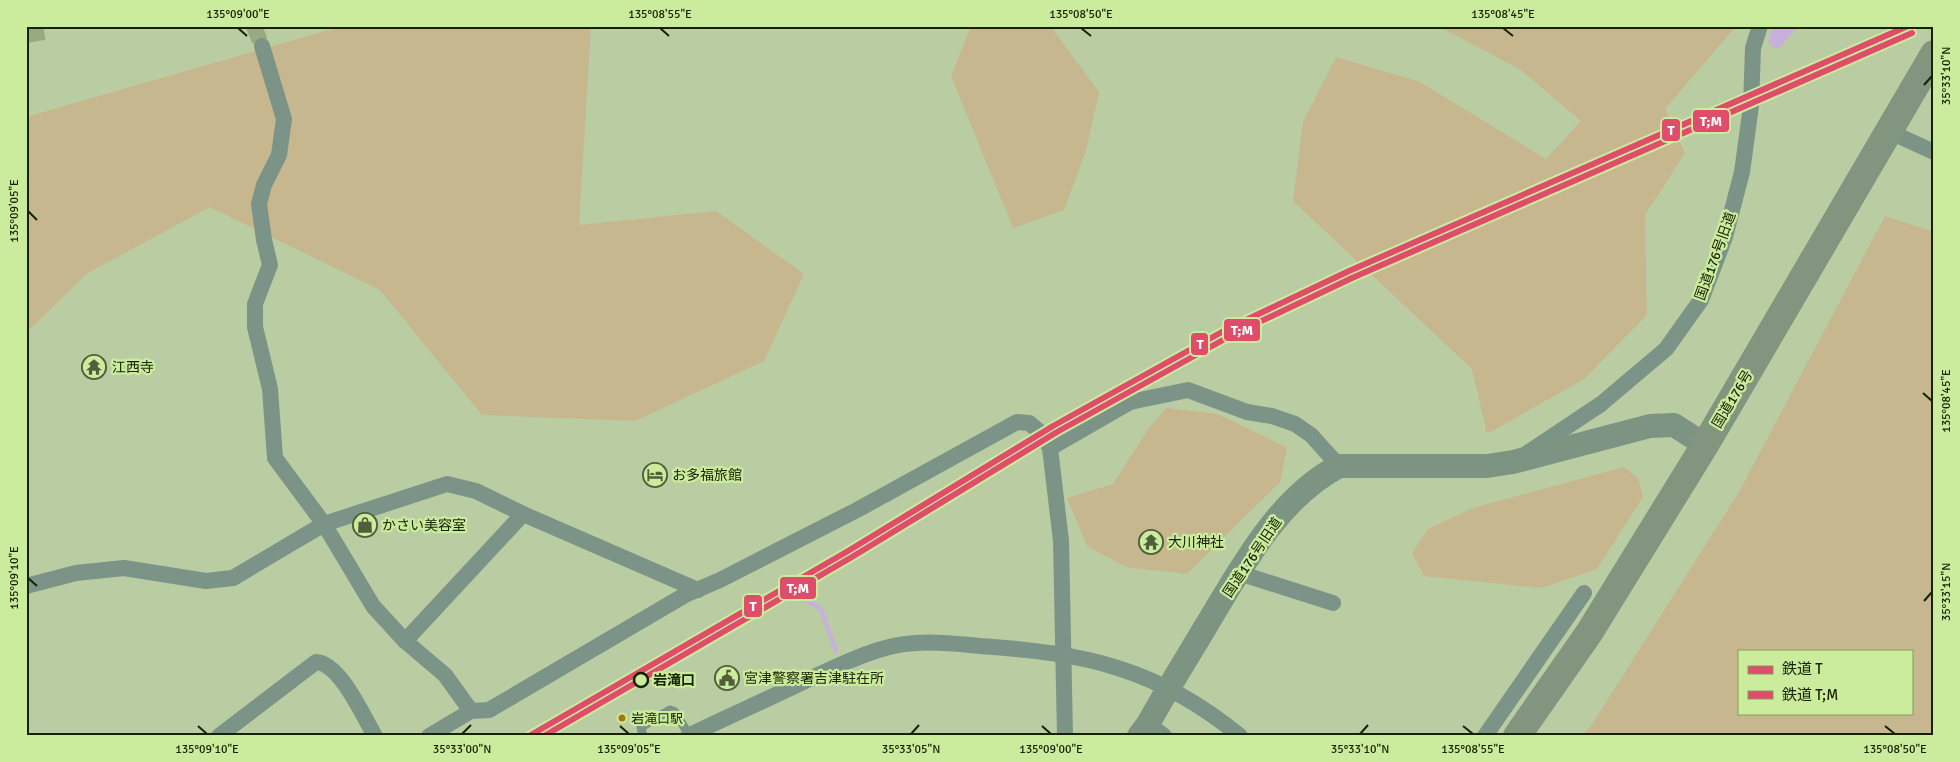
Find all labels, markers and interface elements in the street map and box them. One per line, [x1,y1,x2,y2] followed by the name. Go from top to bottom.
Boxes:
[206,7,270,22] text: 135°09'00"E
[628,7,692,22] text: 135°08'55"E
[1049,7,1113,22] text: 135°08'50"E
[1471,7,1535,22] text: 135°08'45"E
[1939,47,1954,105] text: 35°33'10"N
[1692,109,1730,133] line badge: T;M
[1700,113,1722,130] text: T;M
[1661,118,1681,142] line badge: T
[1667,122,1675,139] text: T
[7,179,22,243] text: 135°09'05"E
[1692,210,1739,303] street label: 国道176号旧道
[1223,318,1261,342] line badge: T;M
[1231,322,1253,339] text: T;M
[1190,332,1209,356] line badge: T
[1196,336,1204,353] text: T
[81,354,107,380] temple icon: 江西寺
[112,359,154,376] place label: 江西寺
[1708,367,1756,431] street label: 国道176号
[1939,369,1954,433] text: 135°08'45"E
[642,462,668,488] hotel icon: お多福旅館
[672,467,742,484] place label: お多福旅館
[352,512,378,538] shop icon: かさい美容室
[1219,514,1285,600] street label: 国道176号旧道
[382,517,466,534] place label: かさい美容室
[1138,529,1164,555] temple icon: 大川神社
[1168,534,1224,551] place label: 大川神社
[7,546,22,610] text: 135°09'10"E
[1939,563,1954,621] text: 35°33'15"N
[779,576,817,600] line badge: T;M
[787,580,809,597] text: T;M
[743,594,763,618] line badge: T
[749,598,757,615] text: T
[1738,650,1912,714] legend
[1782,660,1823,678] text: 鉄道 T
[714,665,740,691] public building icon: 宮津警察署吉津駐在所
[744,670,884,687] place label: 宮津警察署吉津駐在所
[633,672,649,688] marker: 岩滝口
[653,672,695,689] place label: 岩滝口
[1782,686,1838,704] text: 鉄道 T;M
[631,711,683,727] place label: 岩滝口駅
[617,713,627,723] marker: 岩滝口駅
[175,742,239,757] text: 135°09'10"E
[433,742,491,757] text: 35°33'00"N
[597,742,661,757] text: 135°09'05"E
[882,742,940,757] text: 35°33'05"N
[1019,742,1083,757] text: 135°09'00"E
[1331,742,1389,757] text: 35°33'10"N
[1441,742,1505,757] text: 135°08'55"E
[1863,742,1927,757] text: 135°08'50"E

